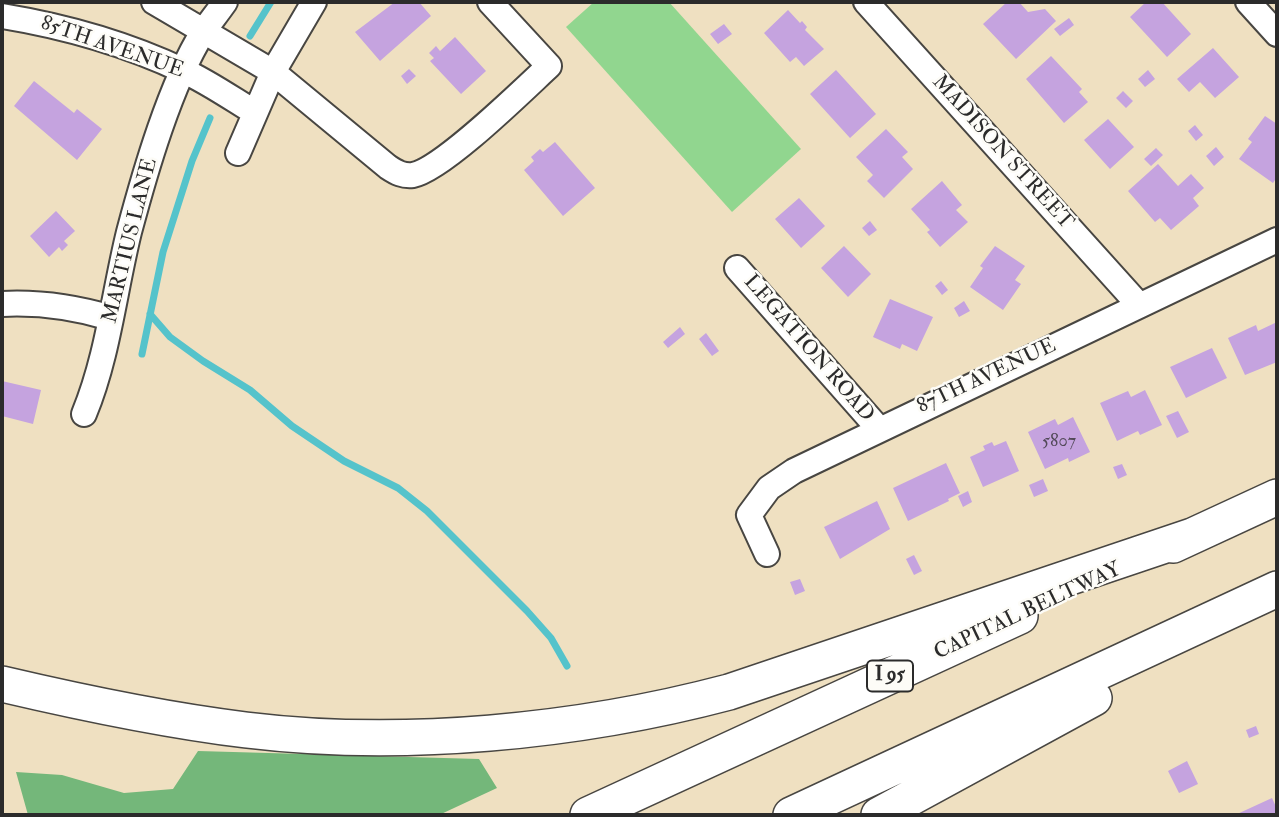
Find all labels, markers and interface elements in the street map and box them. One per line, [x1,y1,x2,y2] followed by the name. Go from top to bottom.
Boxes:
[37,12,187,84] street label: 85TH AVENUE
[926,71,1078,235] street label: MADISON STREET
[98,156,164,326] street label: MARTIUS LANE
[737,270,879,428] street label: LEGATION ROAD
[914,334,1060,420] street label: 87TH AVENUE
[1042,431,1076,453] house number: 5807
[931,558,1125,666] street label: CAPITAL BELTWAY
[867,660,913,692] road number: I 95

